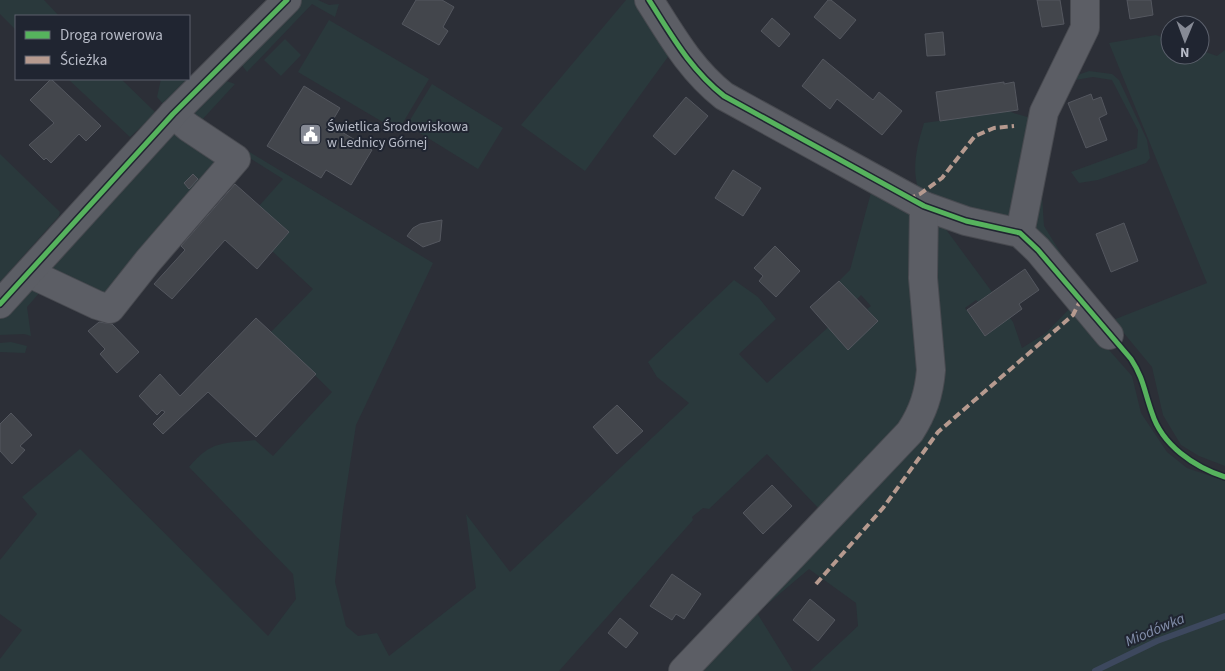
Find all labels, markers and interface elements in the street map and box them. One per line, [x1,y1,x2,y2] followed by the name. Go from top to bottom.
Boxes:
[15,15,190,80] legend
[1160,15,1210,65] north arrow
[60,25,163,46] text: Droga rowerowa
[1180,42,1190,62] text: N
[60,50,107,71] text: Ścieżka
[327,117,468,153] place label: Świetlica Środowiskowa w Lednicy Górnej
[299,123,323,147] public building icon: Świetlica Środowiskowa w Lednicy Górnej
[1122,608,1188,652] water label: Miodówka

